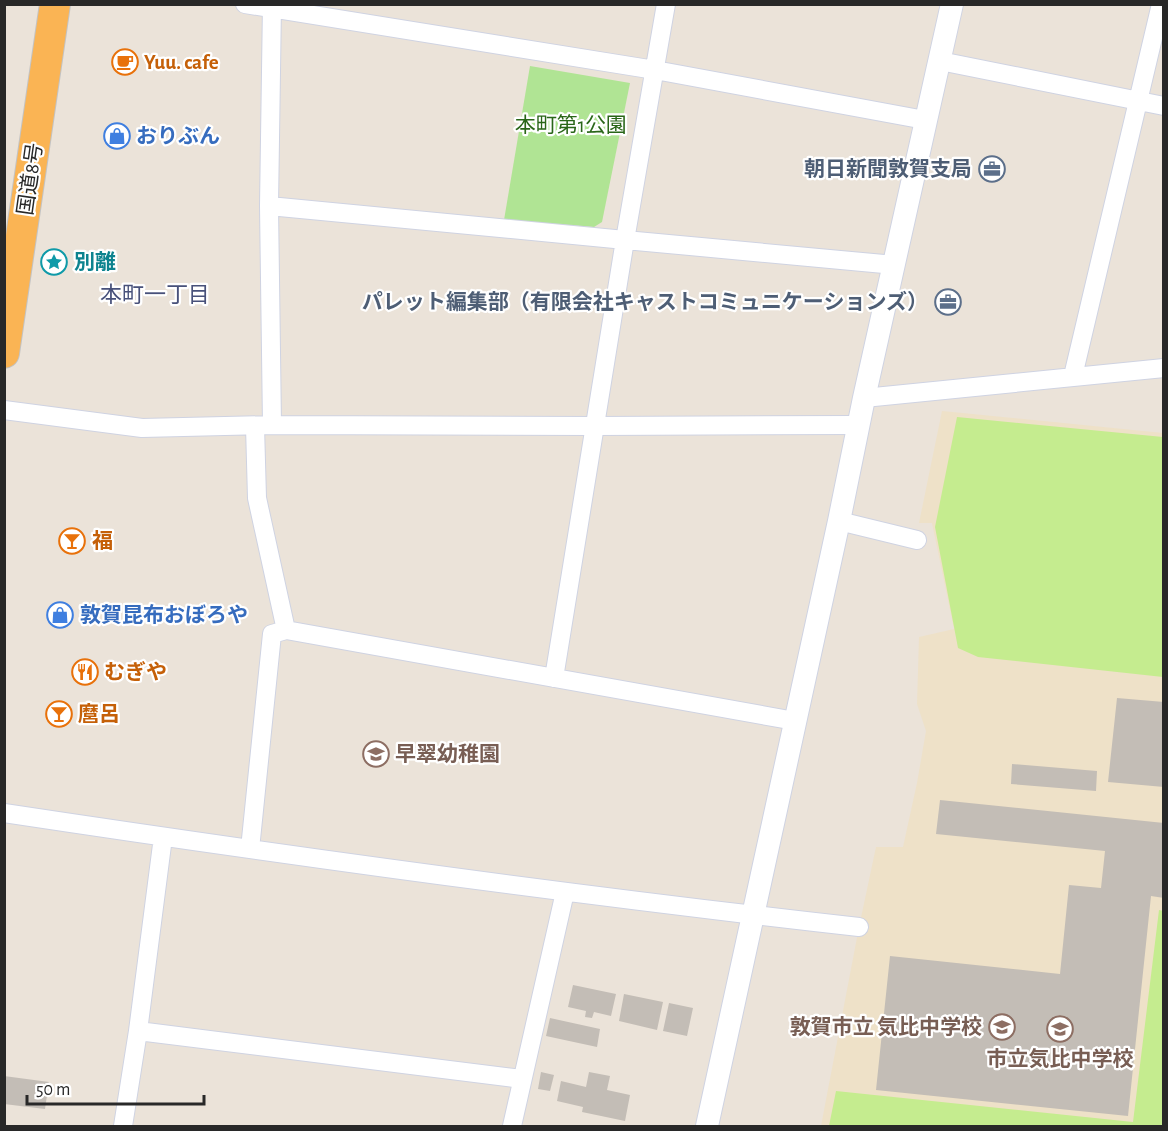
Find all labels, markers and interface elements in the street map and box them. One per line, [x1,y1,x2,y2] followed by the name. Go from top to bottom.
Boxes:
[110,47,140,77] cafe icon: Yuu. cafe
[144,52,219,73] place label: Yuu. cafe
[515,114,627,136] park label: 本町第1公園
[102,121,132,151] shop icon: おりぶん
[136,125,220,147] place label: おりぶん
[14,141,46,217] street label: 国道8号
[977,154,1007,184] office icon: 朝日新聞敦賀支局
[804,158,972,180] place label: 朝日新聞敦賀支局
[39,247,69,277] place icon: 別離
[74,251,116,273] place label: 別離
[100,283,210,306] district label: 本町一丁目
[933,287,963,317] office icon: パレット編集部（有限会社キャストコミュニケーションズ）
[362,290,928,313] place label: パレット編集部（有限会社キャストコミュニケーションズ）
[57,526,87,556] bar icon: 福
[92,530,113,552] place label: 福
[45,600,75,630] shop icon: 敦賀昆布おぼろや
[80,604,248,626] place label: 敦賀昆布おぼろや
[70,657,100,687] restaurant icon: むぎや
[104,661,167,683] place label: むぎや
[44,699,74,729] bar icon: 麿呂
[78,703,120,725] place label: 麿呂
[361,739,391,769] school or university icon: 早翠幼稚園
[395,743,500,765] place label: 早翠幼稚園
[987,1012,1017,1042] school or university icon: 敦賀市立 気比中学校
[1045,1014,1075,1044] school or university icon: 市立気比中学校
[790,1015,982,1038] place label: 敦賀市立 気比中学校
[987,1047,1134,1070] place label: 市立気比中学校
[27,1068,204,1106] scale bar
[36,1081,70,1099] text: 50 m

